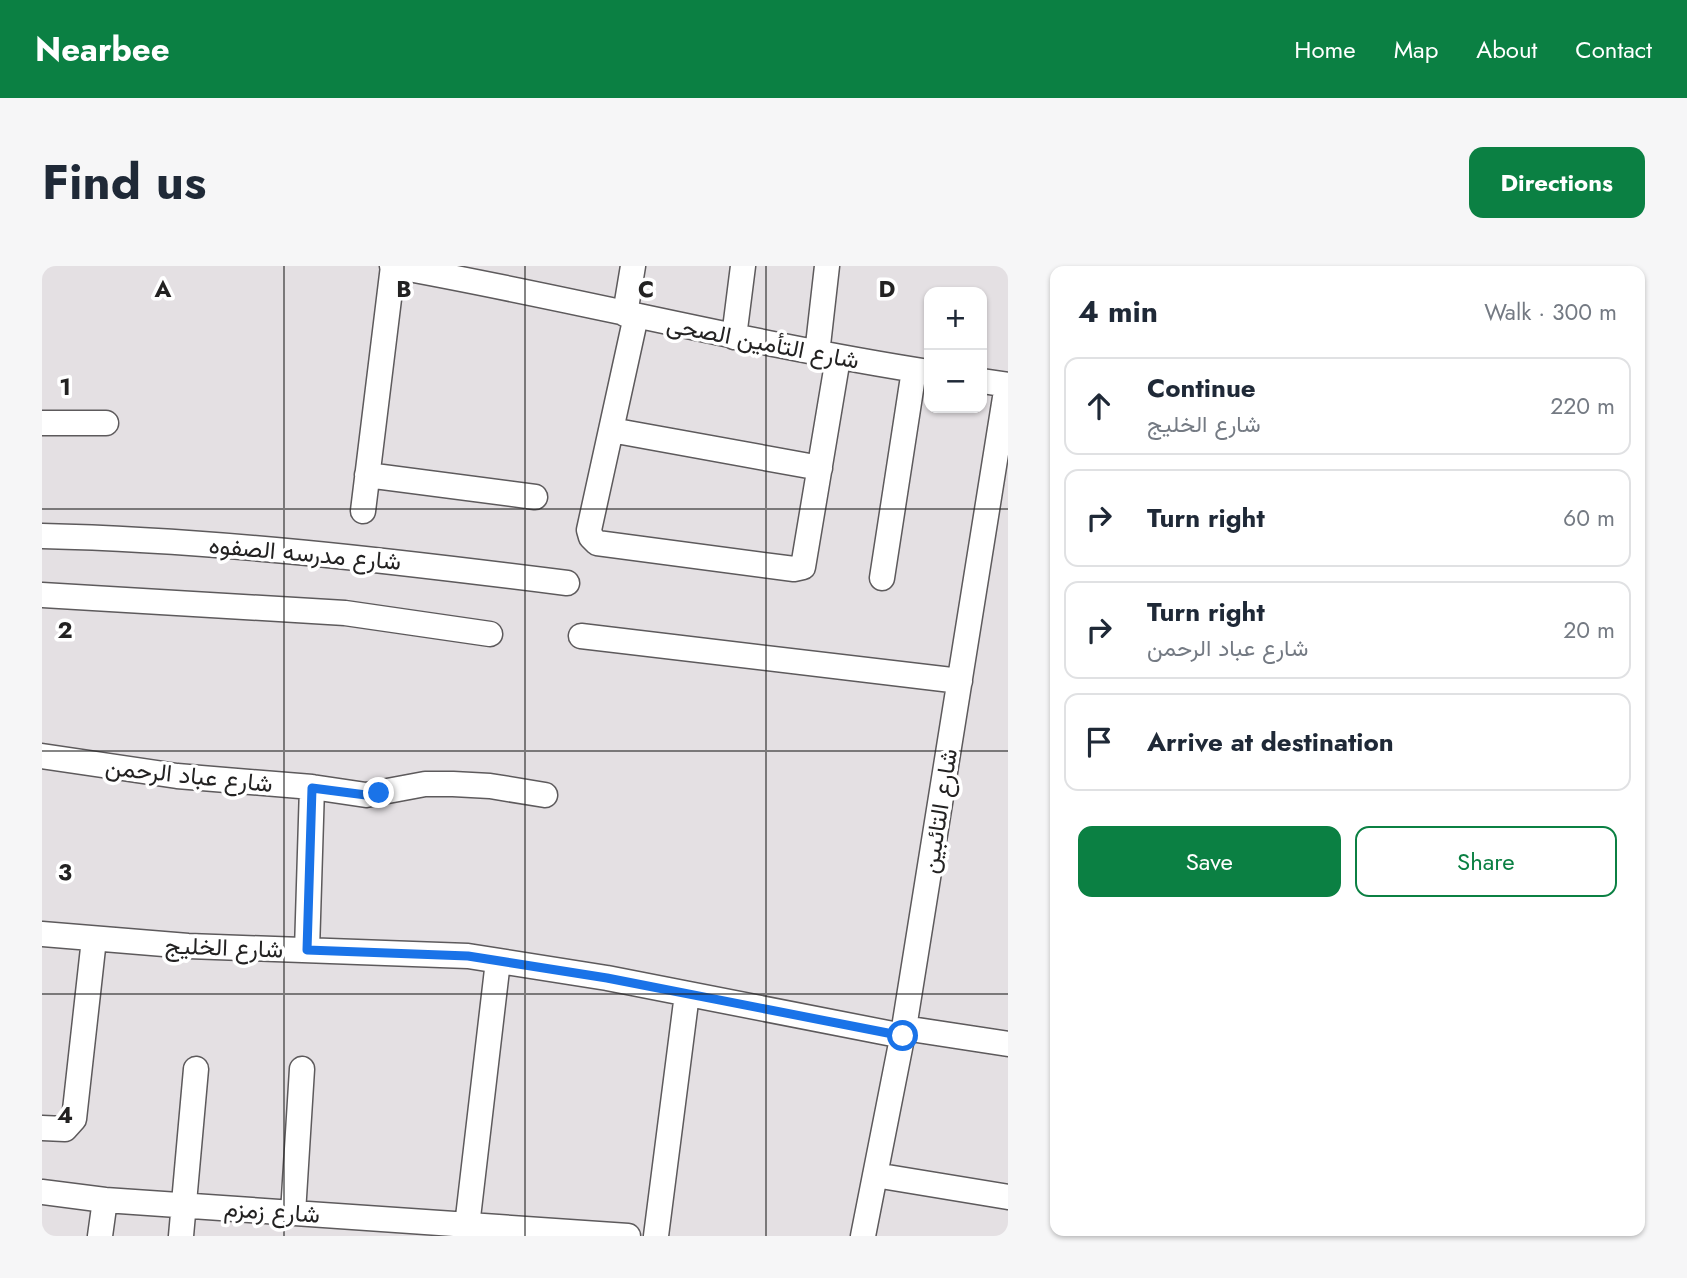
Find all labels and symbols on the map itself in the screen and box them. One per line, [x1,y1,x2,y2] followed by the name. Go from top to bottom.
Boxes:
[154,272,172,306] text: A
[396,272,412,306] text: B
[638,272,654,306] text: C
[879,272,896,306] text: D
[664,306,862,378] street label: شارع التأمين الصحى
[59,370,71,404] text: 1
[207,527,403,579] street label: شارع مدرسه الصفوه
[57,613,73,647] text: 2
[912,746,966,876] street label: شارع التائبين
[103,749,275,801] street label: شارع عباد الرحمن
[363,777,394,808] route end
[58,855,72,889] text: 3
[164,927,284,967] street label: شارع الخليج
[887,1020,918,1051] route start
[57,1098,73,1132] text: 4
[223,1190,321,1232] street label: شارع زمزم

